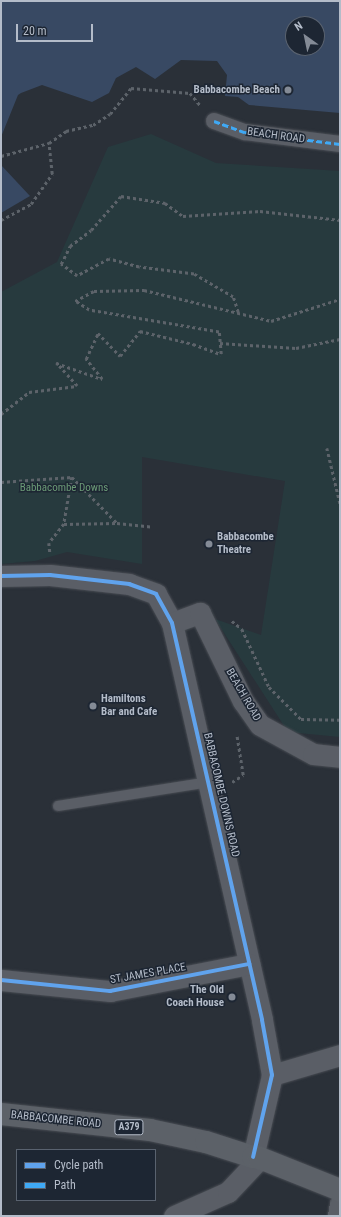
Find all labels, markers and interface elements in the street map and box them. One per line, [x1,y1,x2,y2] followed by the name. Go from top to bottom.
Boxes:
[18,16,95,42] scale bar
[285,16,325,56] north arrow
[292,19,305,34] text: N
[23,24,47,38] text: 20 m
[194,83,280,97] place label: Babbacombe Beach
[283,85,293,95] marker: Babbacombe Beach
[246,125,306,147] street label: BEACH ROAD
[20,481,108,495] park label: Babbacombe Downs
[217,531,274,557] place label: Babbacombe Theatre
[204,539,214,549] marker: Babbacombe Theatre
[223,666,263,724] street label: BEACH ROAD
[101,693,157,719] place label: Hamiltons Bar and Cafe
[88,701,98,711] marker: Hamiltons Bar and Cafe
[200,732,242,858] street label: BABBACOMBE DOWNS ROAD
[109,961,187,987] street label: ST JAMES PLACE
[166,984,224,1010] place label: The Old Coach House
[227,992,237,1002] marker: The Old Coach House
[10,1109,102,1131] street label: BABBACOMBE ROAD
[114,1119,144,1135] road number: A379
[16,1149,156,1201] legend
[54,1158,103,1172] text: Cycle path
[54,1178,76,1192] text: Path

